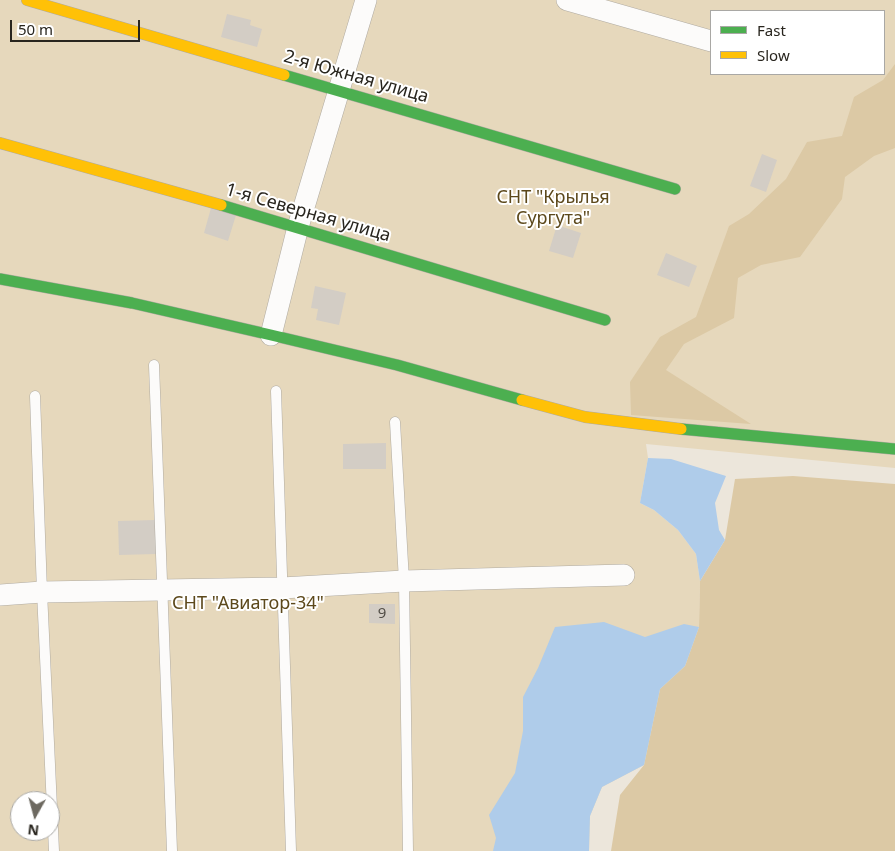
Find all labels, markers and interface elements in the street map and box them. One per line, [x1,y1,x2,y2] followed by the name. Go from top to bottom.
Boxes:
[12,10,142,42] scale bar
[710,10,885,75] legend
[18,19,53,39] text: 50 m
[757,20,786,40] text: Fast
[757,45,790,65] text: Slow
[281,46,431,108] street label: 2-я Южная улица
[223,179,393,247] street label: 1-я Северная улица
[496,187,610,230] park label: CНТ "Крылья Сургута"
[172,593,324,615] park label: СНТ "Авиатор-34"
[378,605,386,623] house number: 9
[10,791,60,841] north arrow
[26,820,40,841] text: N

